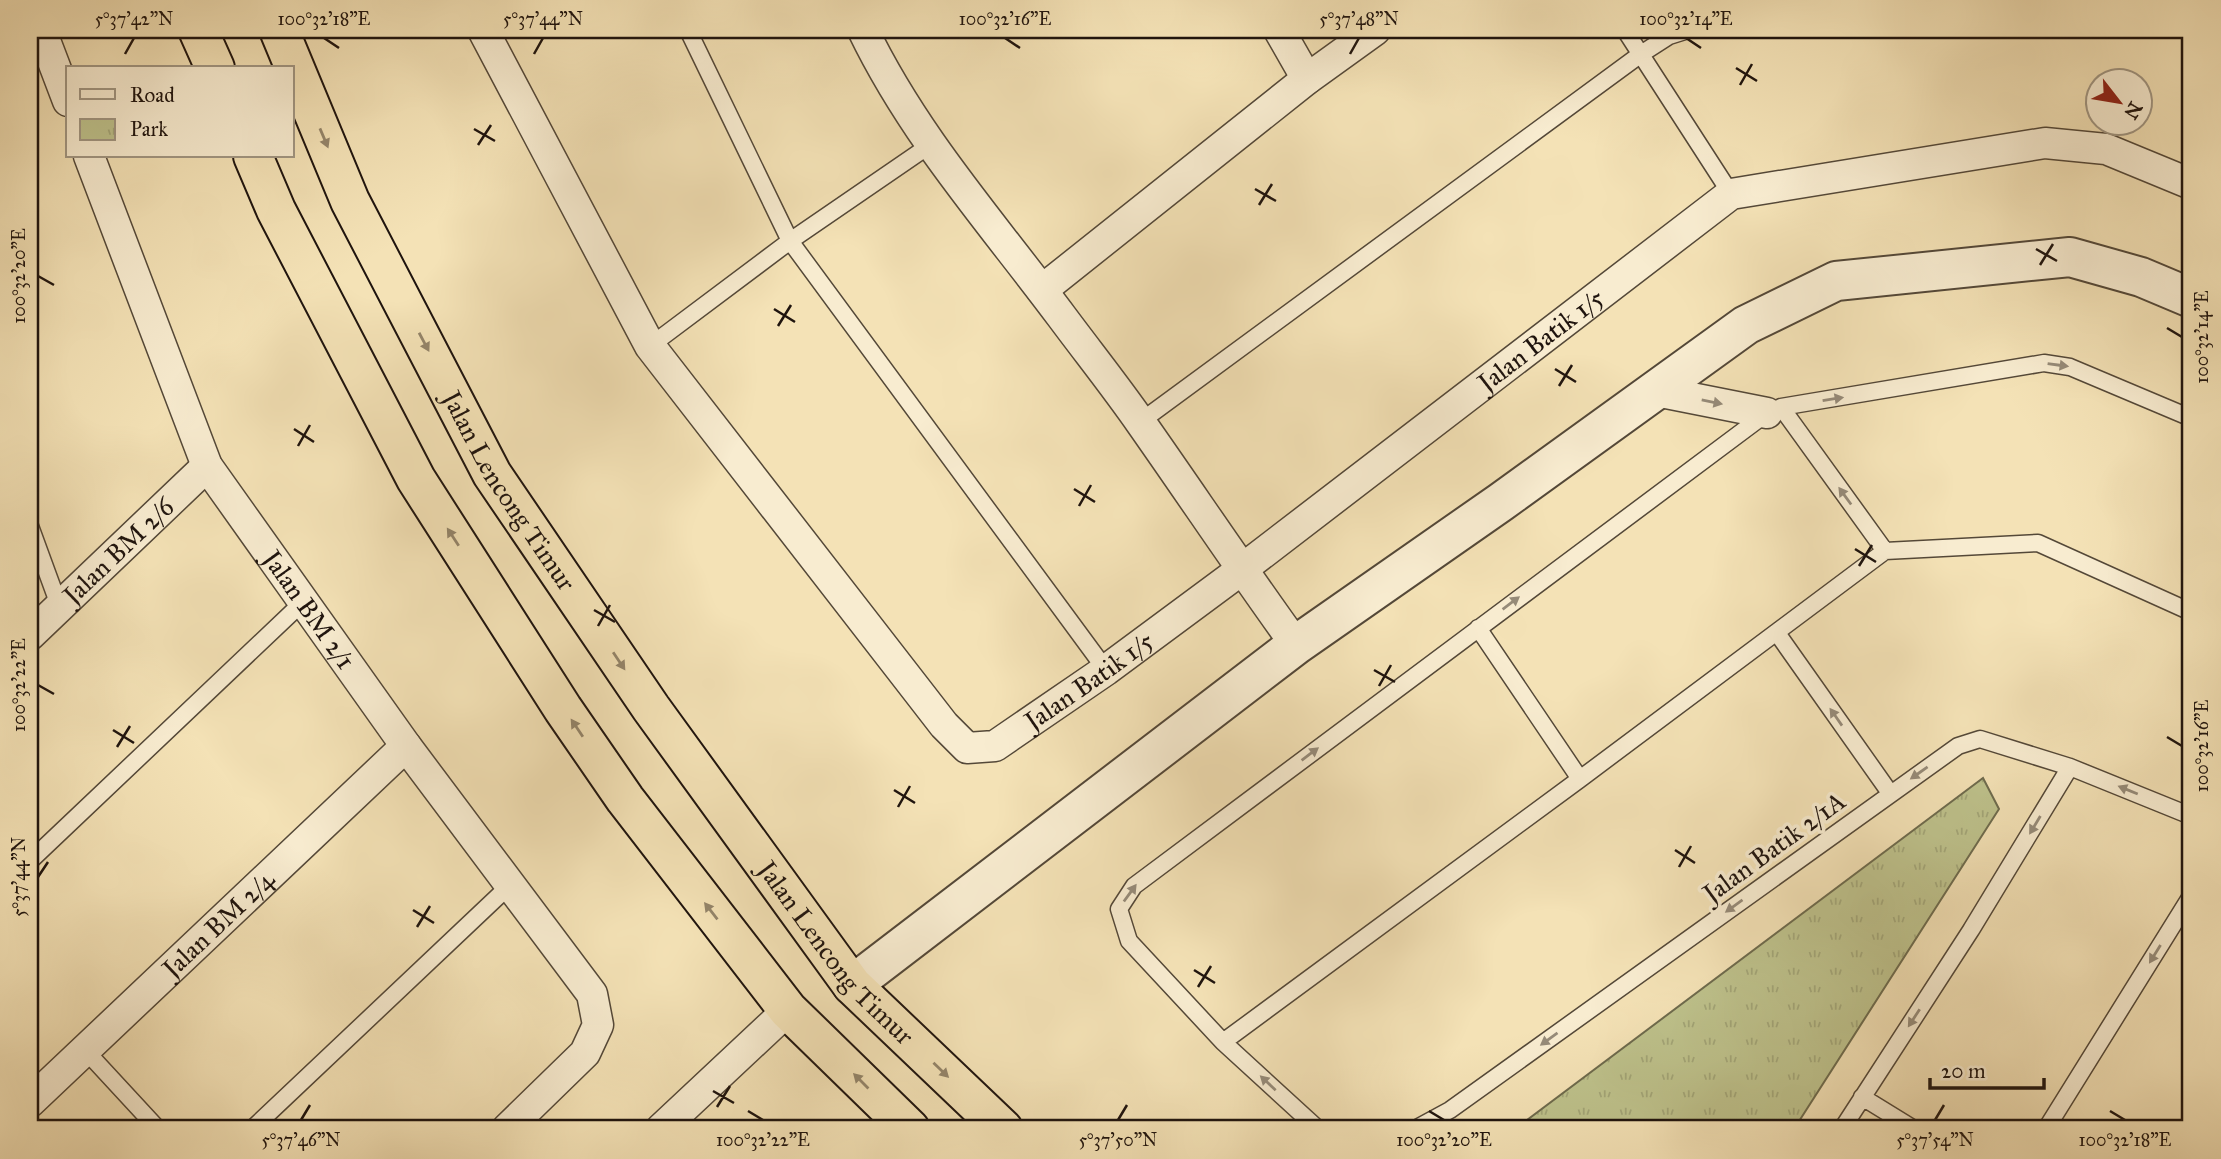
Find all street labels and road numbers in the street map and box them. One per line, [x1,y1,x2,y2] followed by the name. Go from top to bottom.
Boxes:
[1469,282,1610,400] street label: Jalan Batik 1/5
[434,383,583,597] street label: Jalan Lencong Timur
[54,490,181,613] street label: Jalan BM 2/6
[254,542,362,675] street label: Jalan BM 2/1
[1016,624,1160,739] street label: Jalan Batik 1/5
[1694,784,1852,911] street label: Jalan Batik 2/1A
[749,852,921,1052] street label: Jalan Lencong Timur
[153,863,281,986] street label: Jalan BM 2/4

